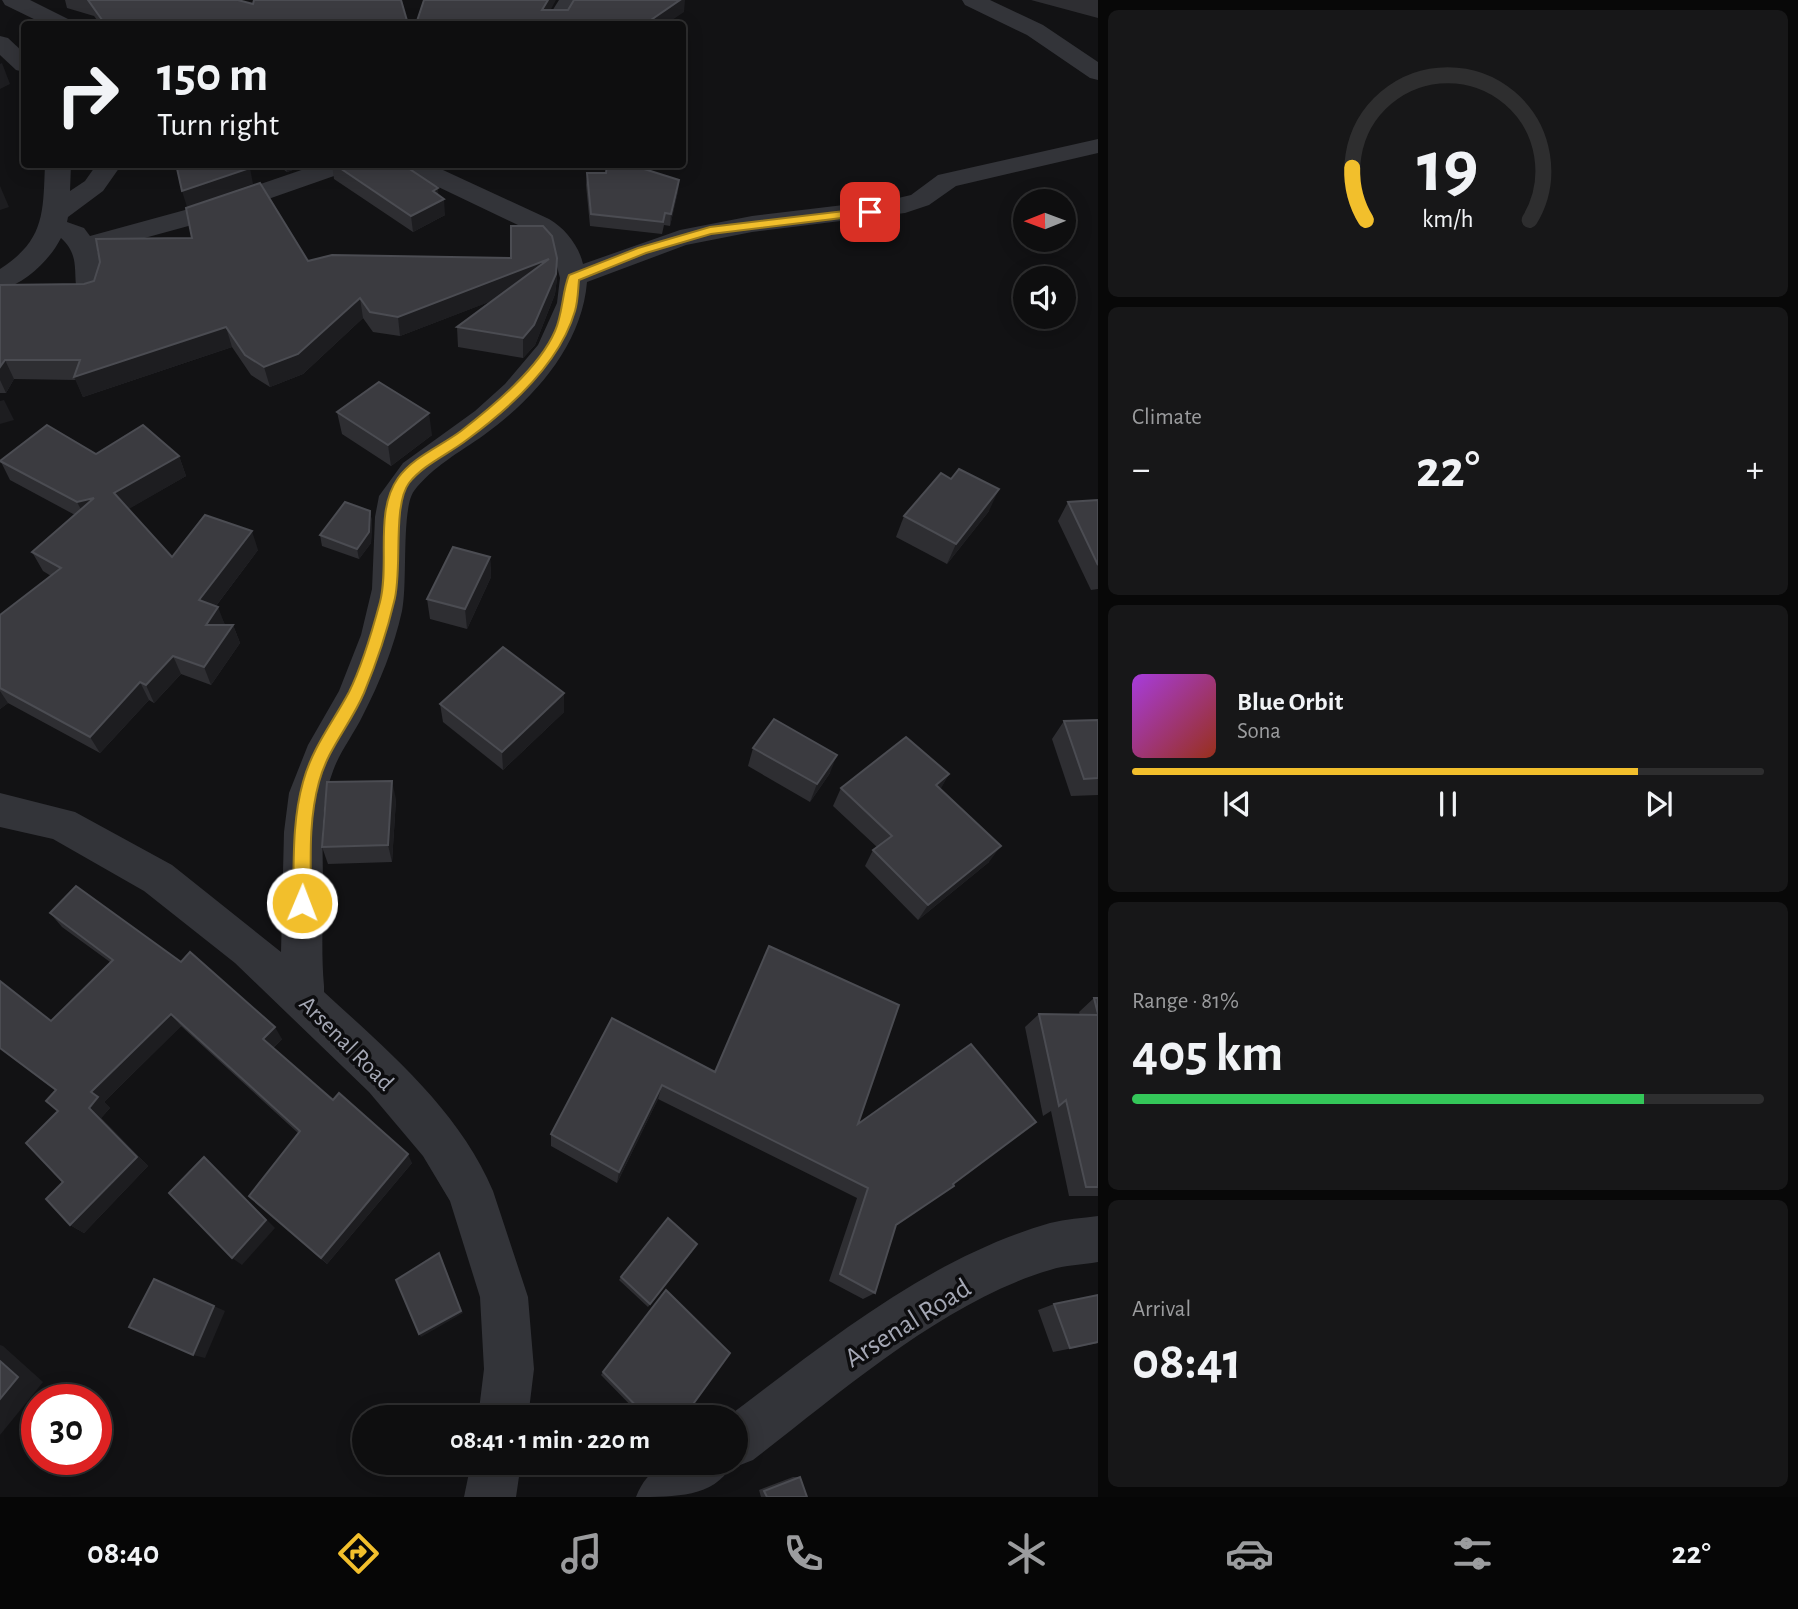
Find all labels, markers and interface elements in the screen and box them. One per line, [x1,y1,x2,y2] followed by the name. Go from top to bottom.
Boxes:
[42,49,133,140] icon: right
[157,51,268,100] text: 150 m
[157,109,279,141] text: Turn right
[1417,132,1479,205] text: 19
[840,182,900,242] pin
[1013,189,1076,252] north arrow
[1013,189,1076,329] map controls
[851,193,889,231] icon: arrive
[1422,207,1474,232] text: km/h
[1013,266,1076,329] button: sound
[1132,406,1202,429] text: Climate
[1416,444,1480,496] text: 22°
[1132,451,1150,489] text: −
[1746,451,1764,489] text: +
[1237,689,1343,715] text: Blue Orbit
[1237,720,1281,743] text: Sona
[1218,785,1256,823] icon: previous
[1429,785,1467,823] icon: pause
[1640,785,1678,823] icon: next
[265,866,339,940] position arrow
[1132,990,1239,1013] text: Range · 81%
[295,992,398,1095] street label: Arsenal Road
[1132,1028,1283,1080] text: 405 km
[840,1274,976,1373] street label: Arsenal Road
[1132,1298,1191,1321] text: Arrival
[1132,1336,1242,1388] text: 08:41
[21,1384,112,1475] speed limit sign: 30
[450,1427,650,1453] text: 08:41 · 1 min · 220 m
[334,1529,383,1578] icon: directions
[557,1529,606,1578] icon: music
[779,1529,828,1578] icon: phone
[1002,1529,1051,1578] icon: climate
[1225,1529,1274,1578] icon: car
[1448,1529,1497,1578] icon: filters
[87,1537,160,1569] text: 08:40
[1671,1537,1711,1569] text: 22°

